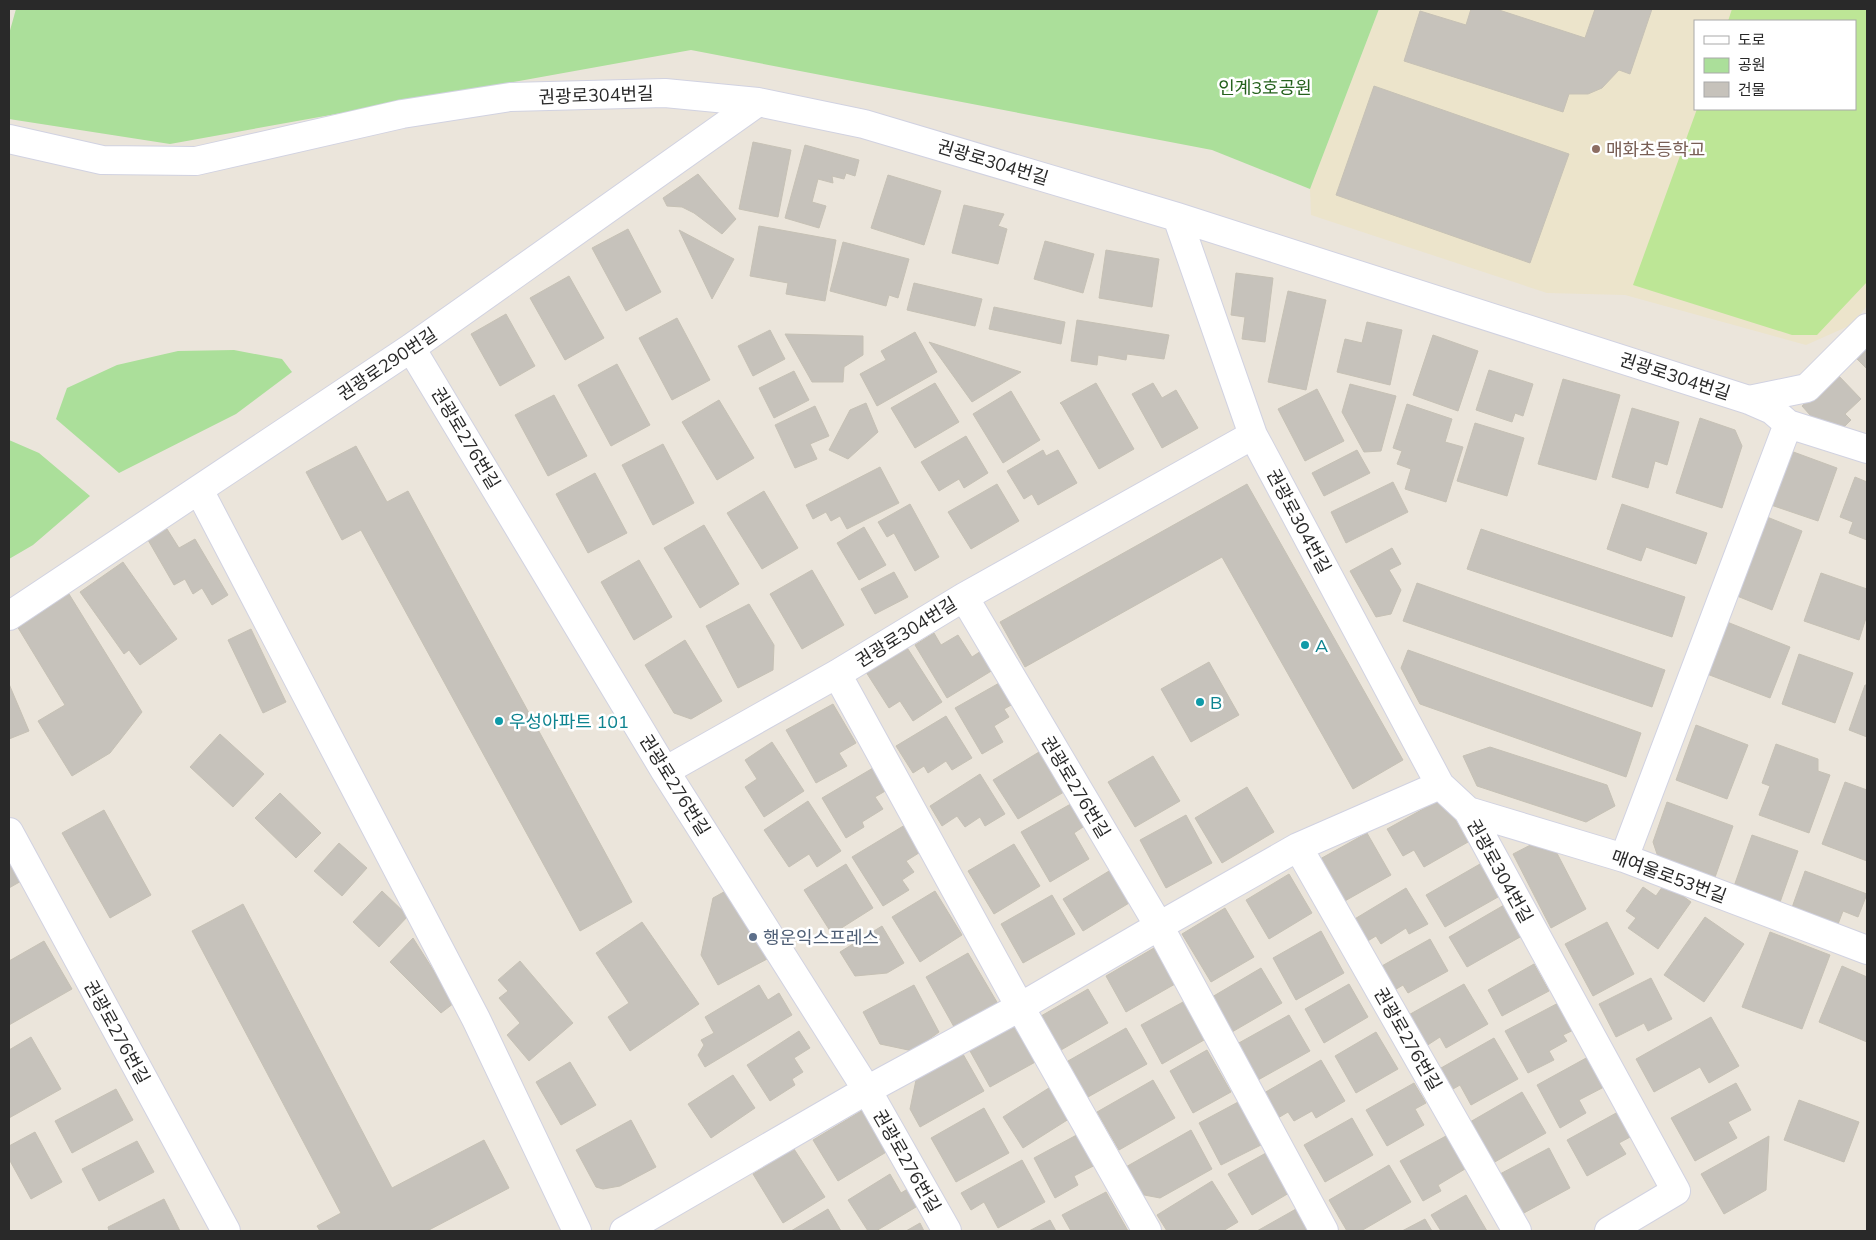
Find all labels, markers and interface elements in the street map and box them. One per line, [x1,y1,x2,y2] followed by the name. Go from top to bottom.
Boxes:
[1694,20,1856,110] legend
[1738,30,1766,49] text: 도로
[1738,55,1766,74] text: 공원
[1218,76,1312,99] park label: 인계3호공원
[1738,80,1766,99] text: 건물
[538,81,654,109] street label: 권광로304번길
[935,134,1051,190] street label: 권광로304번길
[1606,138,1705,161] place label: 매화초등학교
[1590,143,1602,155] marker: 매화초등학교
[333,322,441,406] street label: 권광로290번길
[1617,347,1733,405] street label: 권광로304번길
[426,383,506,493] street label: 권광로276번길
[1262,465,1336,577] street label: 권광로304번길
[851,592,961,672] street label: 권광로304번길
[1315,634,1328,657] place label: A
[1299,639,1311,651] marker: A
[1210,691,1222,714] place label: B
[1194,696,1206,708] marker: B
[509,710,629,733] place label: 우성아파트 101
[493,715,505,727] marker: 우성아파트 101
[635,730,715,840] street label: 권광로276번길
[1036,732,1116,842] street label: 권광로276번길
[1462,815,1538,927] street label: 권광로304번길
[1608,845,1730,907] street label: 매여울로53번길
[763,926,879,949] place label: 행운익스프레스
[747,931,759,943] marker: 행운익스프레스
[79,976,155,1088] street label: 권광로276번길
[1369,983,1447,1095] street label: 권광로276번길
[868,1105,946,1217] street label: 권광로276번길

